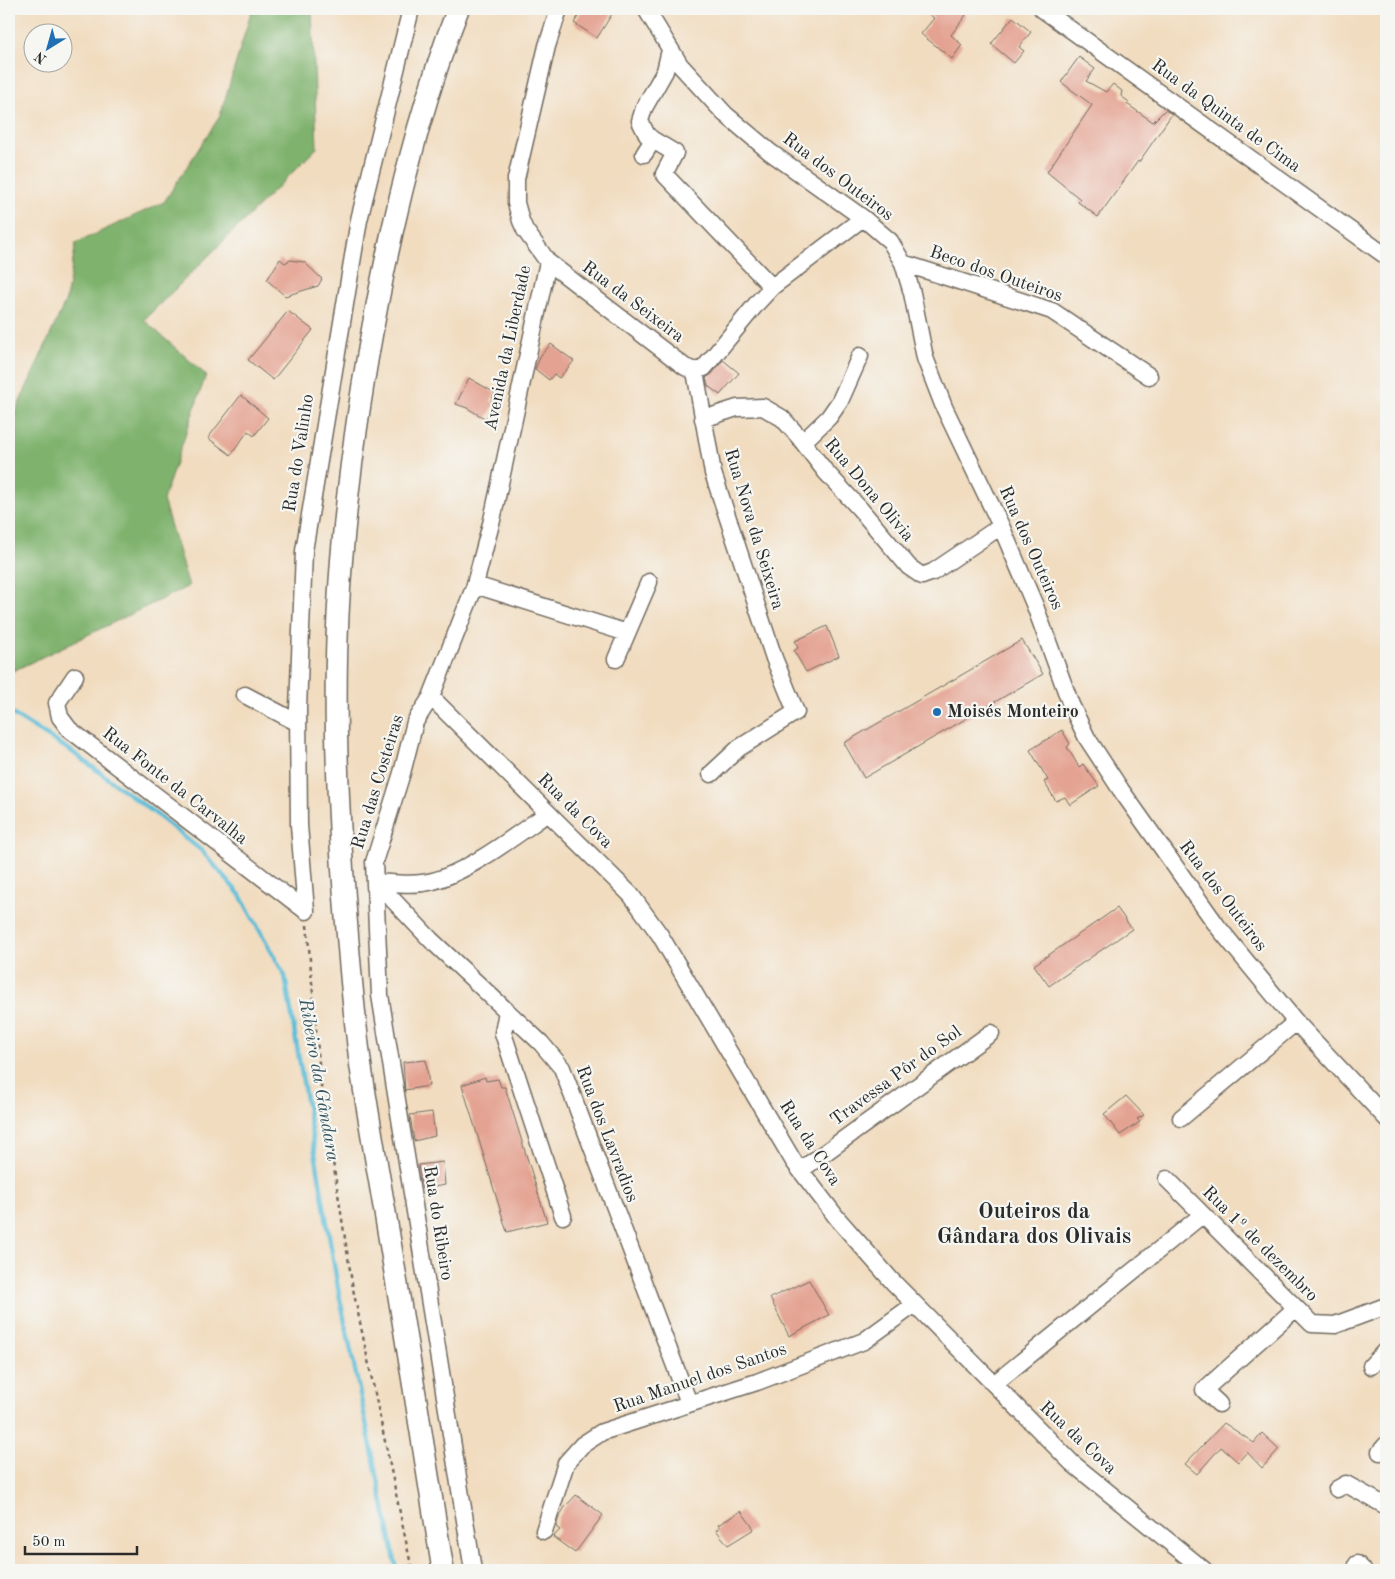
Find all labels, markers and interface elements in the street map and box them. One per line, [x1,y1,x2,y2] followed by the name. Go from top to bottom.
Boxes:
[22,22,72,72] north arrow
[32,49,49,66] text: N
[1148,56,1304,176] street label: Rua da Quinta de Cima
[779,130,897,224] street label: Rua dos Outeiros
[927,243,1065,305] street label: Beco dos Outeiros
[579,258,687,346] street label: Rua da Seixeira
[482,264,534,432] street label: Avenida da Liberdade
[281,393,317,513] street label: Rua do Valinho
[821,435,917,545] street label: Rua Dona Olivia
[721,446,787,612] street label: Rua Nova da Seixeira
[996,483,1066,613] street label: Rua dos Outeiros
[947,703,1079,721] place label: Moisés Monteiro
[931,706,943,718] marker: Moisés Monteiro
[349,712,407,852] street label: Rua das Costeiras
[99,724,251,848] street label: Rua Fonte da Carvalha
[534,770,616,852] street label: Rua da Cova
[1176,837,1270,955] street label: Rua dos Outeiros
[294,996,342,1163] water label: Ribeiro da Gândara
[827,1023,965,1129] street label: Travessa Pôr do Sol
[573,1063,641,1205] street label: Rua dos Lavradios
[776,1097,844,1189] street label: Rua da Cova
[420,1164,456,1282] street label: Rua do Ribeiro
[1199,1183,1321,1305] street label: Rua 1º de dezembro
[937,1201,1131,1248] district label: Outeiros da Gândara dos Olivais
[611,1340,789,1416] street label: Rua Manuel dos Santos
[1036,1398,1120,1478] street label: Rua da Cova
[25,1524,138,1556] scale bar
[32,1535,66,1550] text: 50 m

